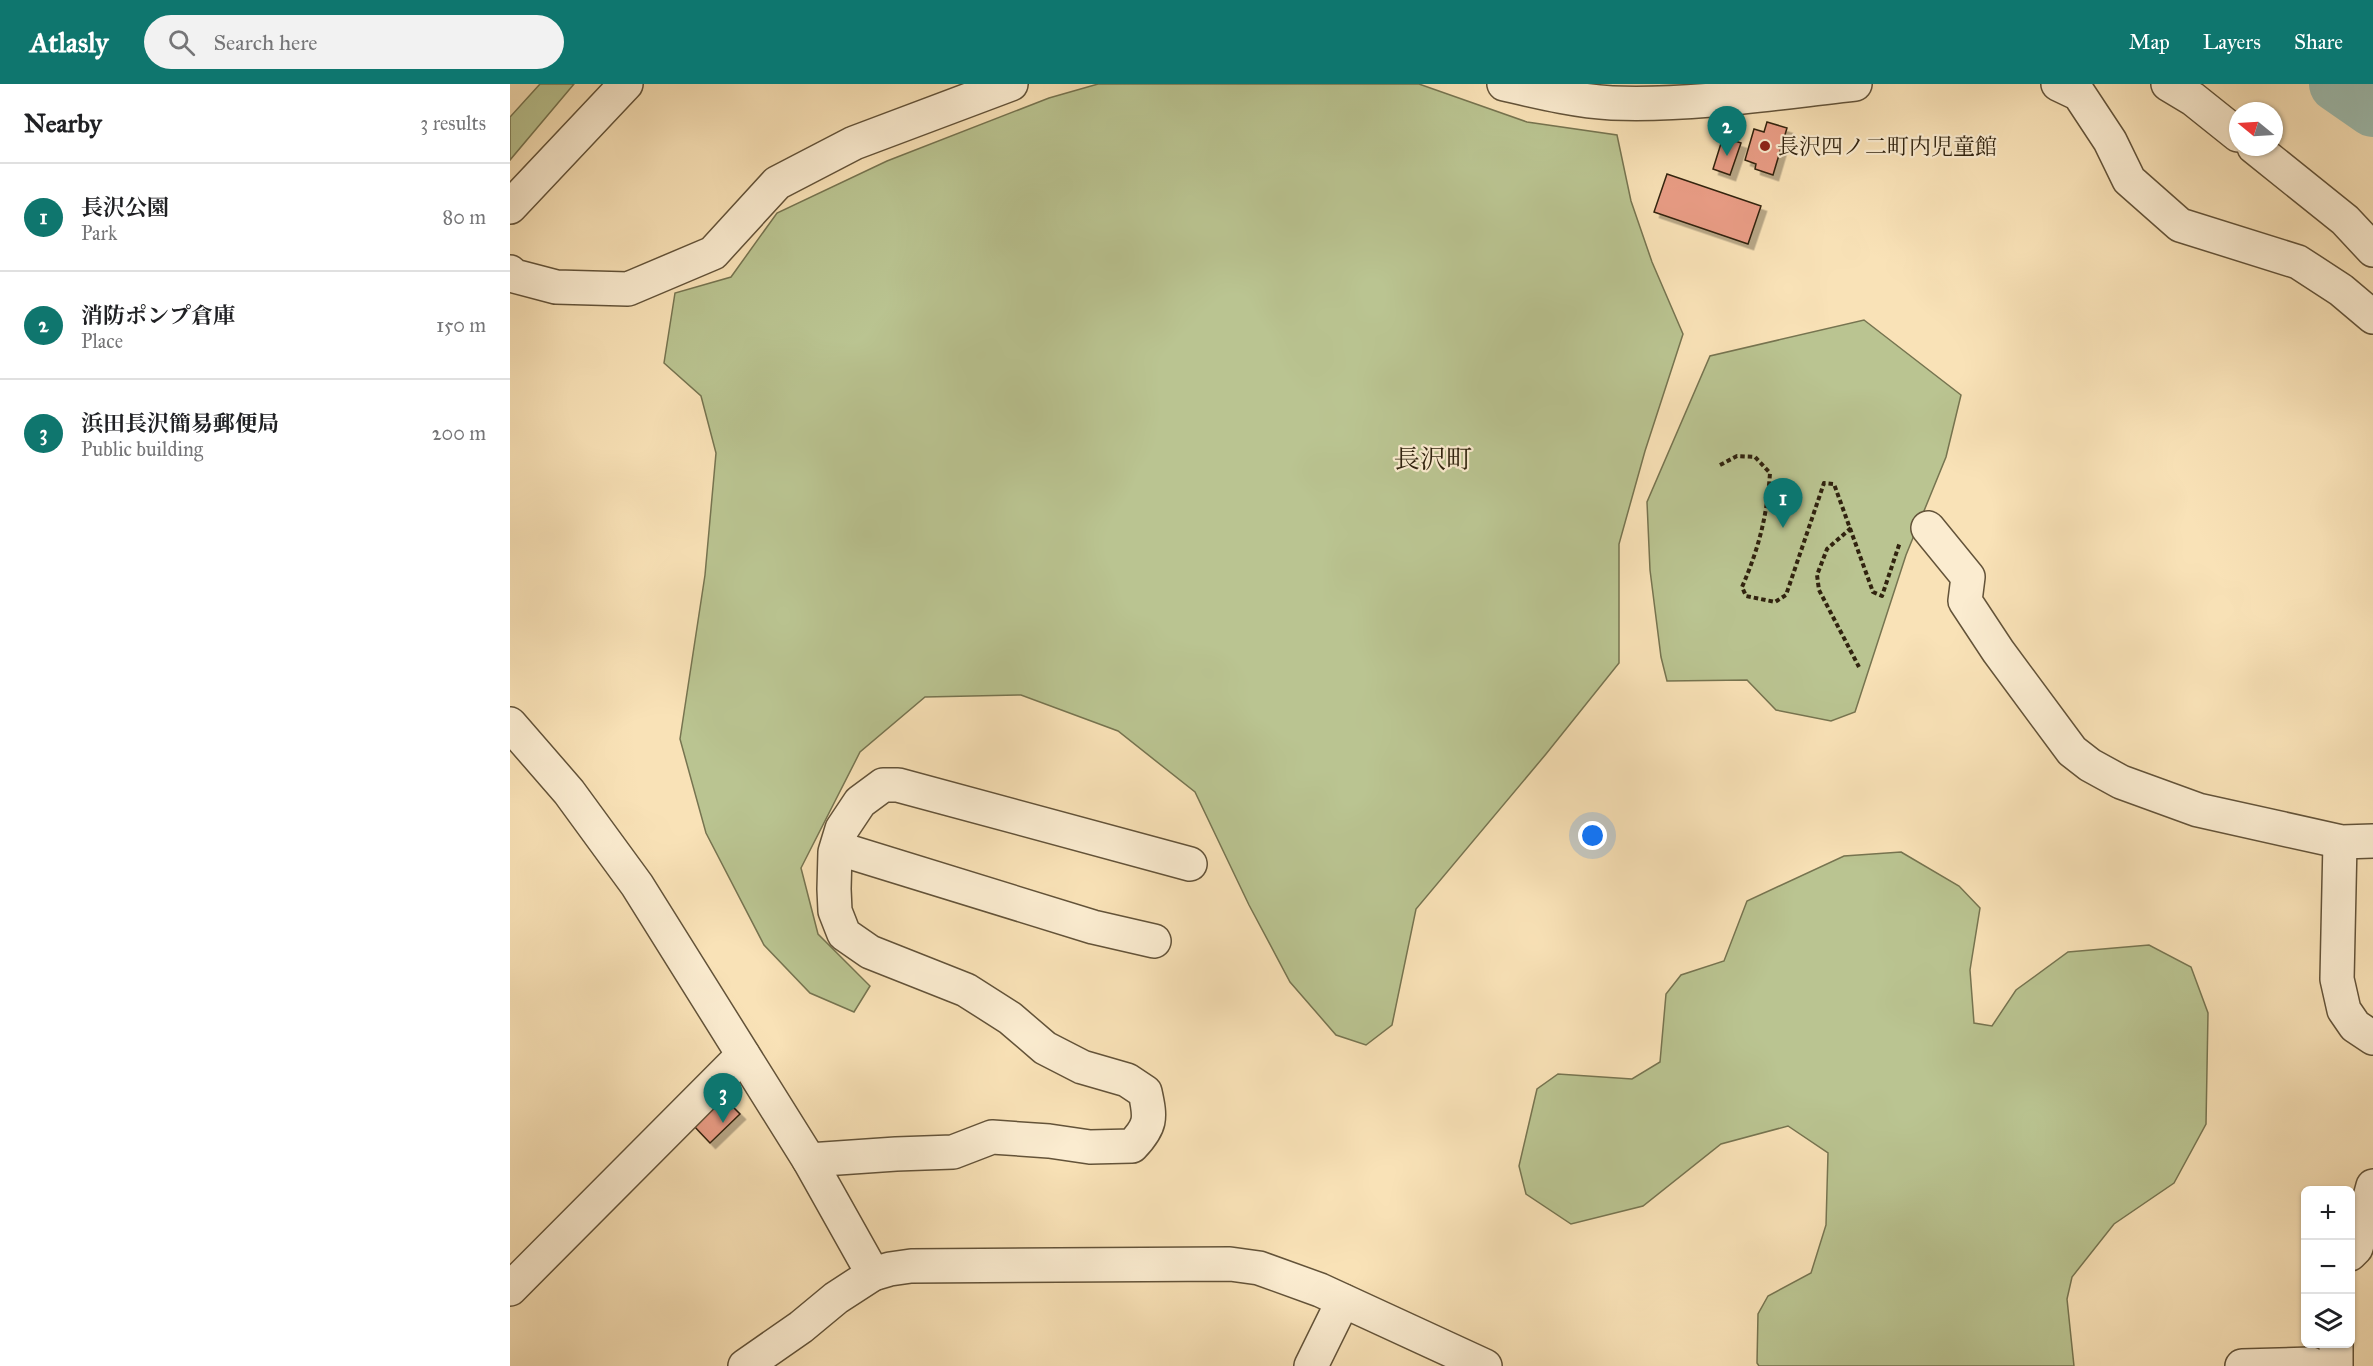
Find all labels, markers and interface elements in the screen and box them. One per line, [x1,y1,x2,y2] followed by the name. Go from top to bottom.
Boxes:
[144,15,564,69] search box
[30,25,108,60] text: Atlasly
[165,26,198,59] icon: search
[213,29,317,56] text: Search here
[2129,29,2170,55] text: Map
[2203,29,2261,55] text: Layers
[2294,29,2343,55] text: Share
[2229,102,2283,156] north arrow
[1708,106,1746,156] pin: 2
[24,107,102,139] text: Nearby
[420,111,486,135] text: 3 results
[1777,133,1997,160] place label: 長沢四ノ二町内児童館
[1758,139,1772,153] marker: 長沢四ノ二町内児童館
[81,194,169,221] text: 長沢公園
[40,205,47,229] text: 1
[443,205,486,229] text: 80 m
[81,221,117,245] text: Park
[81,302,235,329] text: 消防ポンプ倉庫
[39,313,48,337] text: 2
[436,313,486,337] text: 150 m
[81,329,123,353] text: Place
[81,410,279,437] text: 浜田長沢簡易郵便局
[40,421,48,445] text: 3
[432,421,486,445] text: 200 m
[81,437,203,461] text: Public building
[1394,443,1472,475] district label: 長沢町
[1764,478,1802,528] pin: 1
[1578,821,1607,850] your location
[704,1074,742,1123] pin: 3
[2301,1186,2355,1348] map controls
[2301,1186,2355,1240] button: +
[2301,1240,2355,1294] button: −
[2301,1294,2355,1348] button: layers

